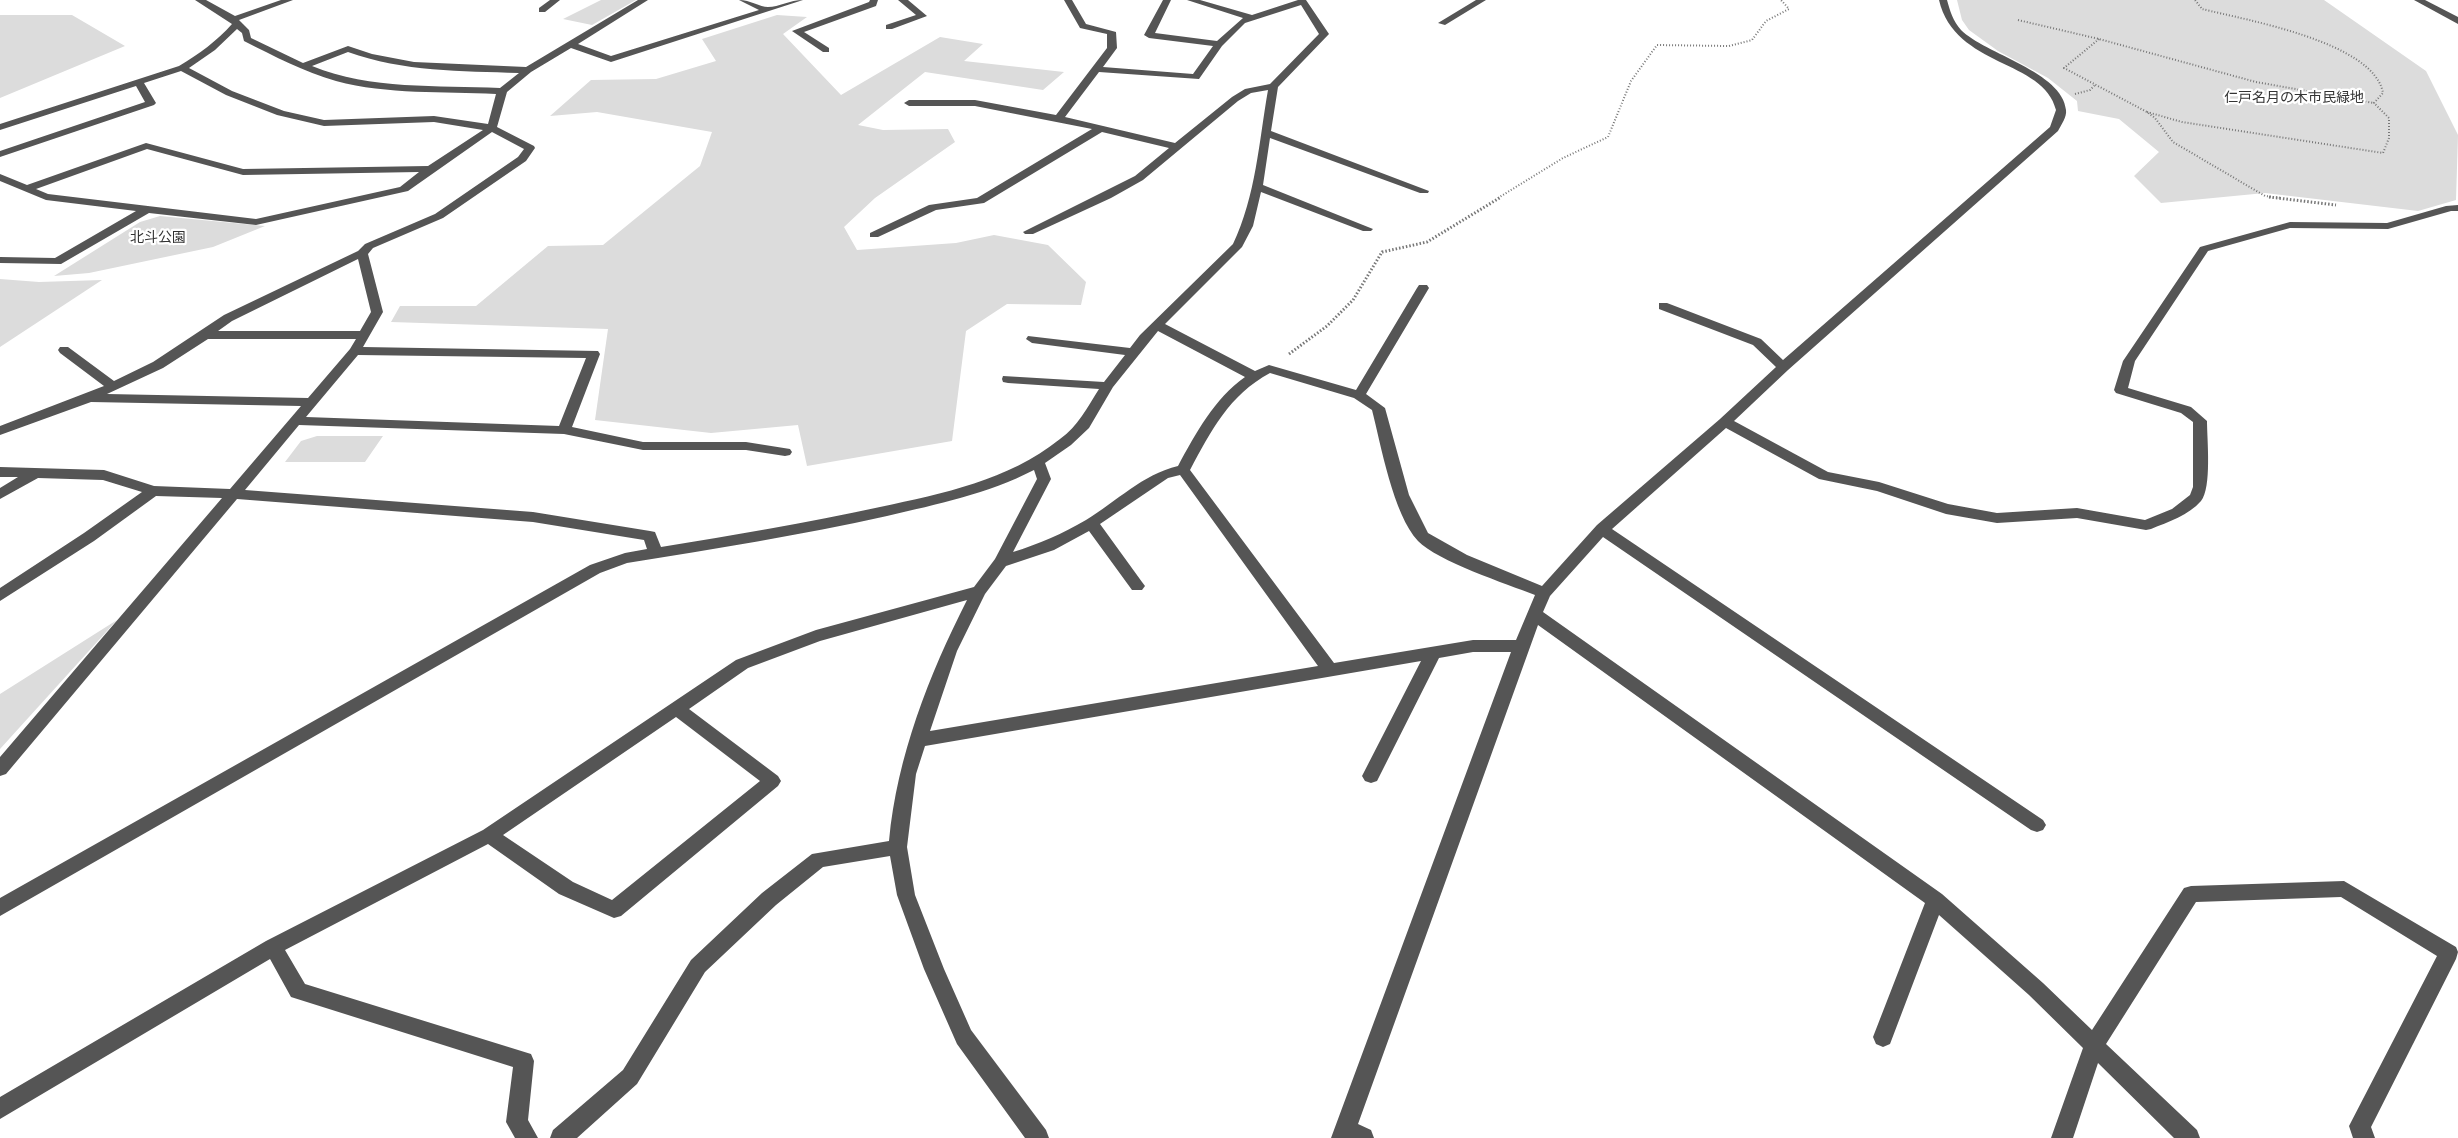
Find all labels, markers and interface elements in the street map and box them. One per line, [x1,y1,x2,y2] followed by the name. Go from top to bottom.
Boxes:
[2224,90,2364,106] park label: 仁戸名月の木市民緑地
[130,230,186,246] park label: 北斗公園

